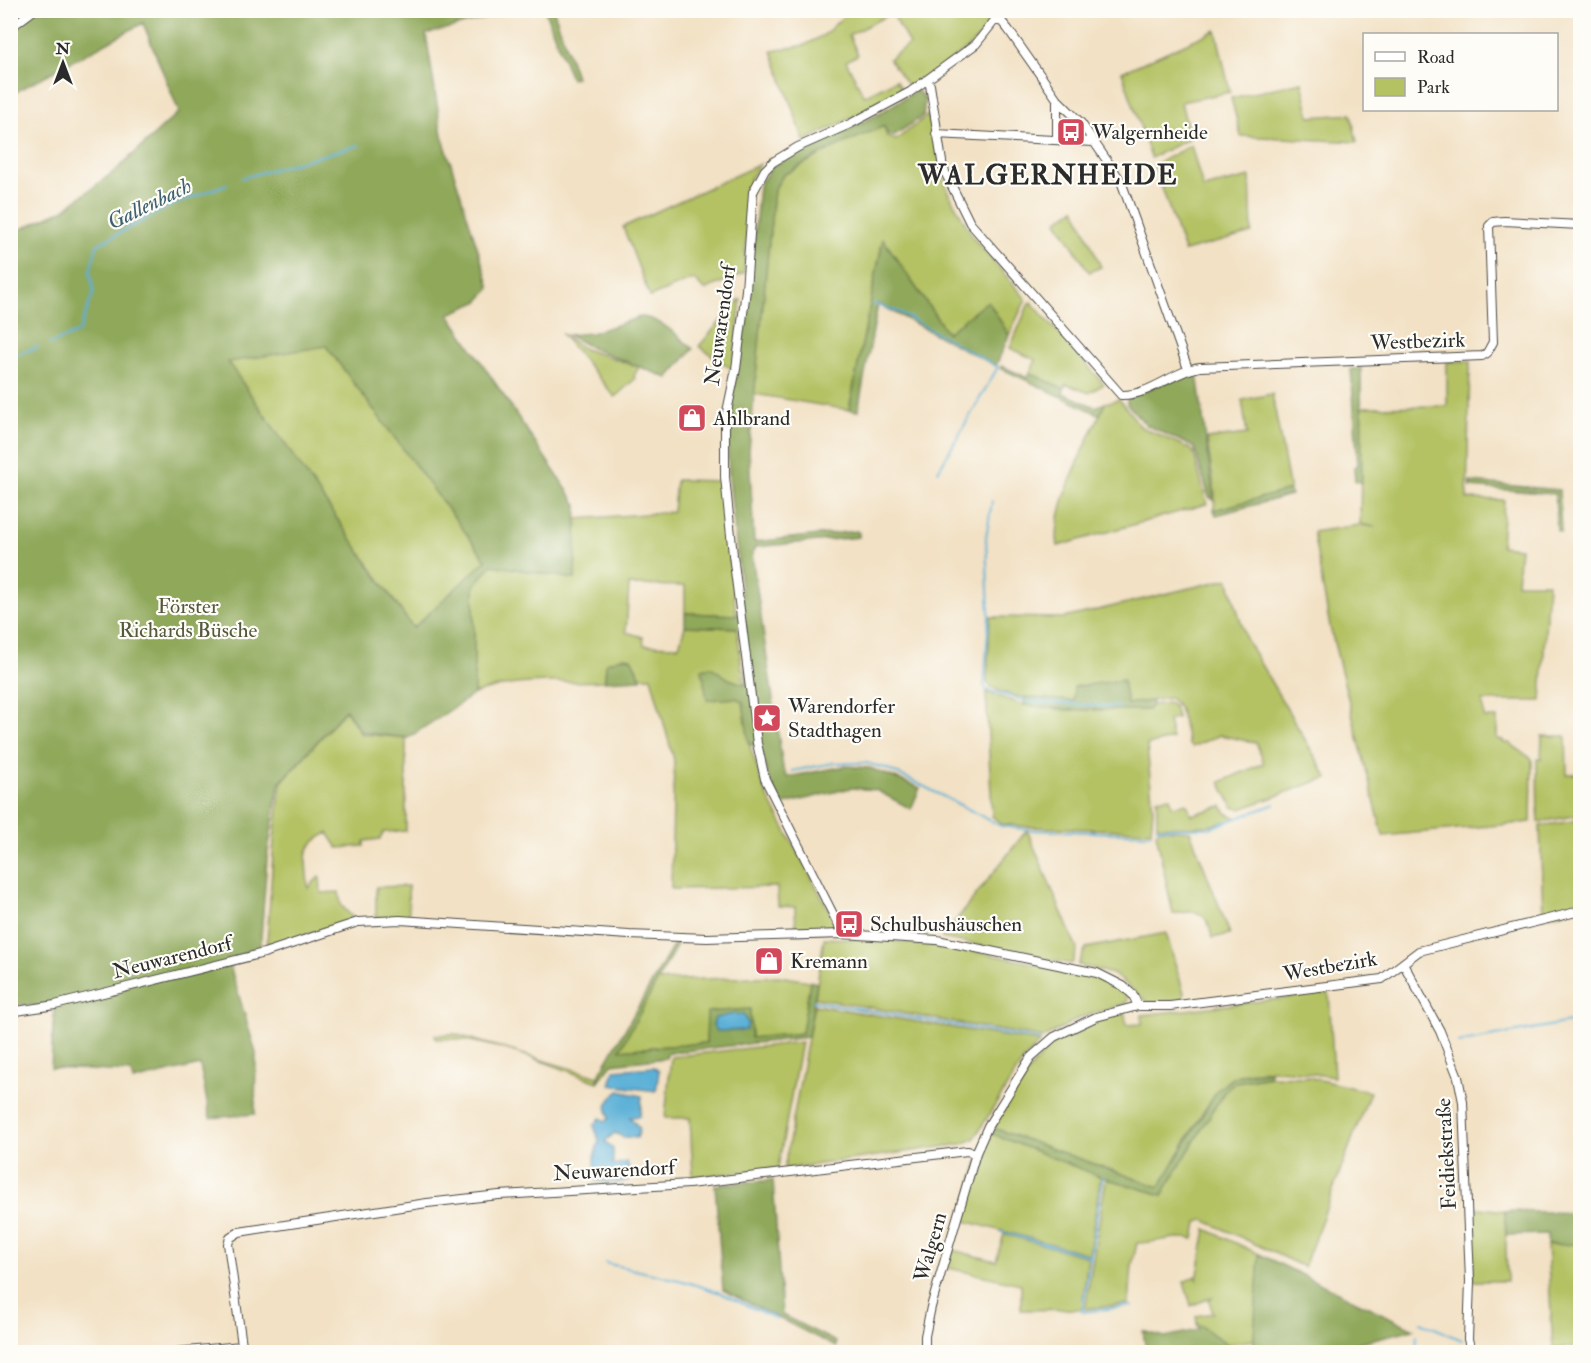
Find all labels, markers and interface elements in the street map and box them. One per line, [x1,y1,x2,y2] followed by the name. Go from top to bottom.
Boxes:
[33,33,93,93] north arrow
[1363,33,1558,111] legend
[55,39,71,59] text: N
[1417,46,1455,69] text: Road
[1417,76,1450,99] text: Park
[1055,116,1087,148] bus stop icon: Walgernheide
[1091,119,1208,146] place label: Walgernheide
[917,159,1178,192] district label: WALGERNHEIDE
[103,171,196,236] water label: Gallenbach
[699,260,743,387] street label: Neuwarendorf
[1369,326,1466,357] street label: Westbezirk
[676,402,708,434] shop icon: Ahlbrand
[712,405,791,432] place label: Ahlbrand
[119,593,257,644] park label: Förster Richards Büsche
[787,693,895,744] place label: Warendorfer Stadthagen
[751,702,783,734] place icon: Warendorfer Stadthagen
[833,908,865,940] bus stop icon: Schulbushäuschen
[870,911,1022,938] place label: Schulbushäuschen
[110,929,238,985] street label: Neuwarendorf
[753,945,785,977] shop icon: Kremann
[1280,945,1379,988] street label: Westbezirk
[790,948,868,975] place label: Kremann
[1430,1097,1463,1211] street label: Feidiekstraße
[552,1154,679,1187] street label: Neuwarendorf
[907,1209,953,1286] street label: Walgern

